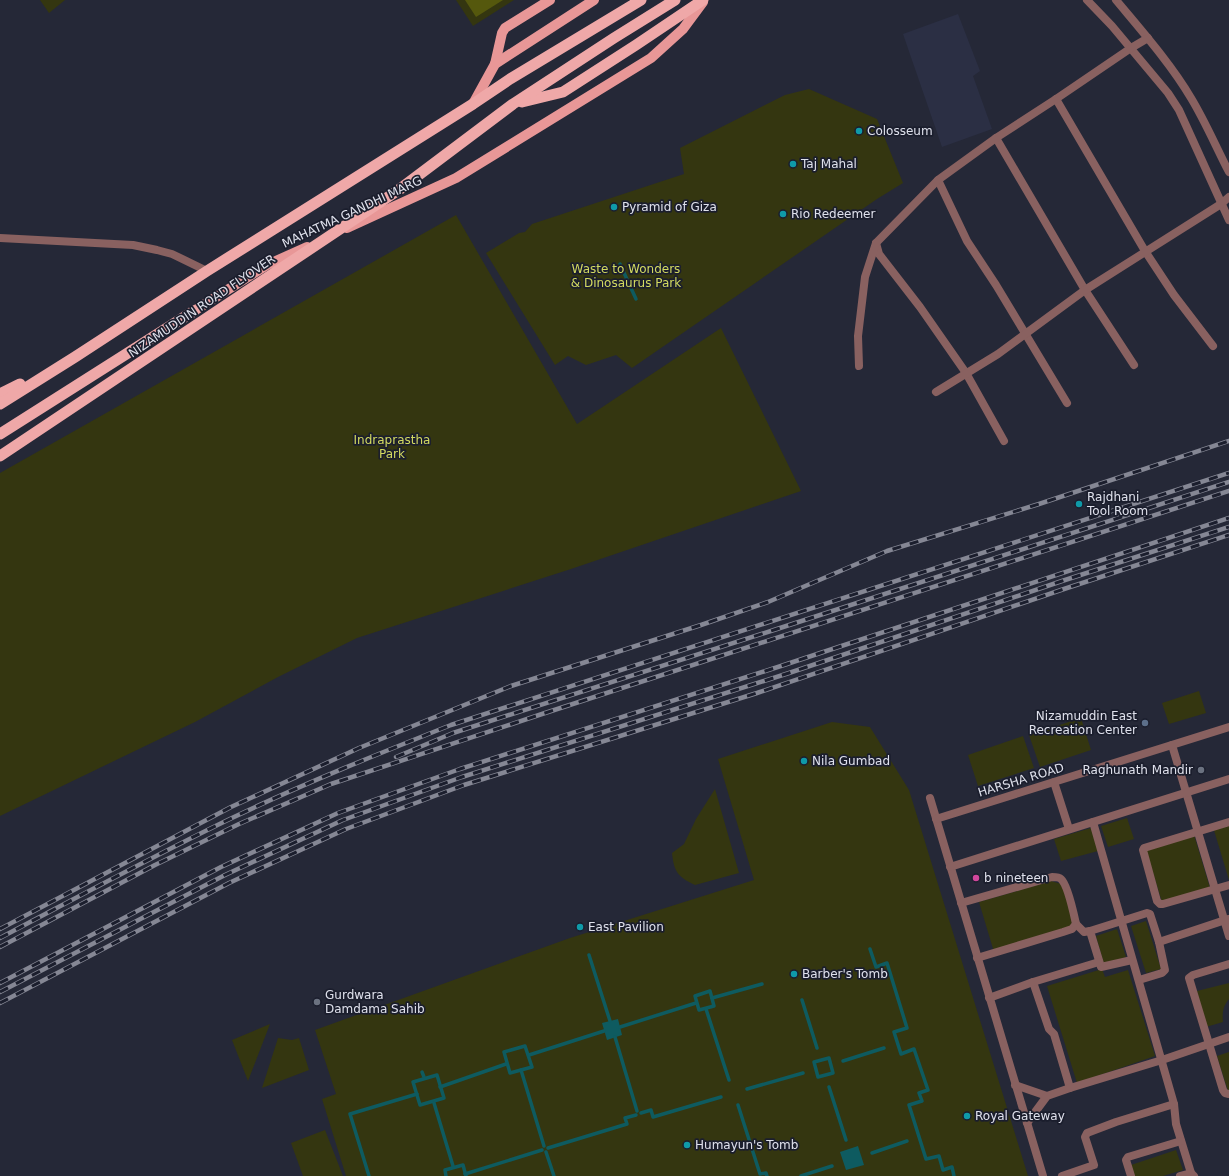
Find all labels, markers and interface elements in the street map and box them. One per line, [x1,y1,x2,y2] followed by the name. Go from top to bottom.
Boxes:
[867,124,933,138] place label: Colosseum
[854,126,864,136] marker: Colosseum
[800,157,857,171] place label: Taj Mahal
[788,159,798,169] marker: Taj Mahal
[280,173,424,251] street label: MAHATMA GANDHI MARG
[622,200,717,214] place label: Pyramid of Giza
[609,202,619,212] marker: Pyramid of Giza
[791,207,875,221] place label: Rio Redeemer
[778,209,788,219] marker: Rio Redeemer
[126,252,278,360] street label: NIZAMUDDIN ROAD FLYOVER
[571,262,681,290] park label: Waste to Wonders & Dinosaurus Park
[354,433,430,461] park label: Indraprastha Park
[1086,490,1148,518] place label: Rajdhani Tool Room
[1074,499,1084,509] marker: Rajdhani Tool Room
[1029,709,1137,737] place label: Nizamuddin East Recreation Center
[1140,718,1150,728] marker: Nizamuddin East Recreation Center
[812,754,890,768] place label: Nila Gumbad
[799,756,809,766] marker: Nila Gumbad
[976,760,1066,800] street label: HARSHA ROAD
[1082,763,1193,777] place label: Raghunath Mandir
[1196,765,1206,775] marker: Raghunath Mandir
[984,871,1048,885] place label: b nineteen
[971,873,981,883] marker: b nineteen
[588,920,664,934] place label: East Pavilion
[575,922,585,932] marker: East Pavilion
[802,967,888,981] place label: Barber's Tomb
[789,969,799,979] marker: Barber's Tomb
[325,988,425,1016] place label: Gurdwara Damdama Sahib
[312,997,322,1007] marker: Gurdwara Damdama Sahib
[975,1109,1065,1123] place label: Royal Gateway
[962,1111,972,1121] marker: Royal Gateway
[695,1138,798,1152] place label: Humayun's Tomb
[682,1140,692,1150] marker: Humayun's Tomb

